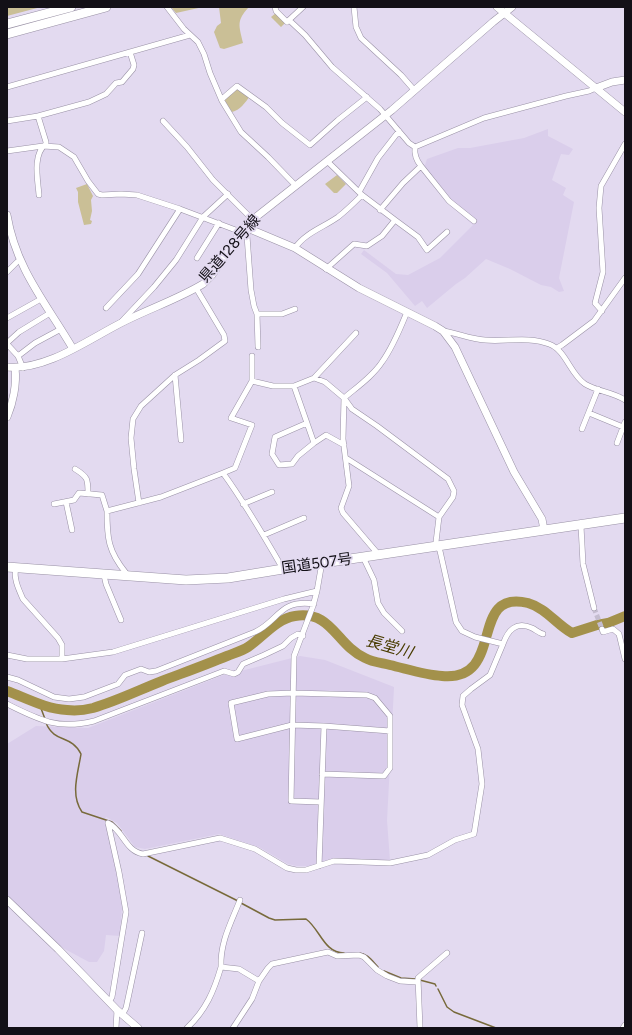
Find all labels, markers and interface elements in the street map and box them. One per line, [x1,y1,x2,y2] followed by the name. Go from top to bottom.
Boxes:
[196,211,264,287] street label: 県道128号線
[280,550,354,578] street label: 国道507号
[363,631,415,663] water label: 長堂川

